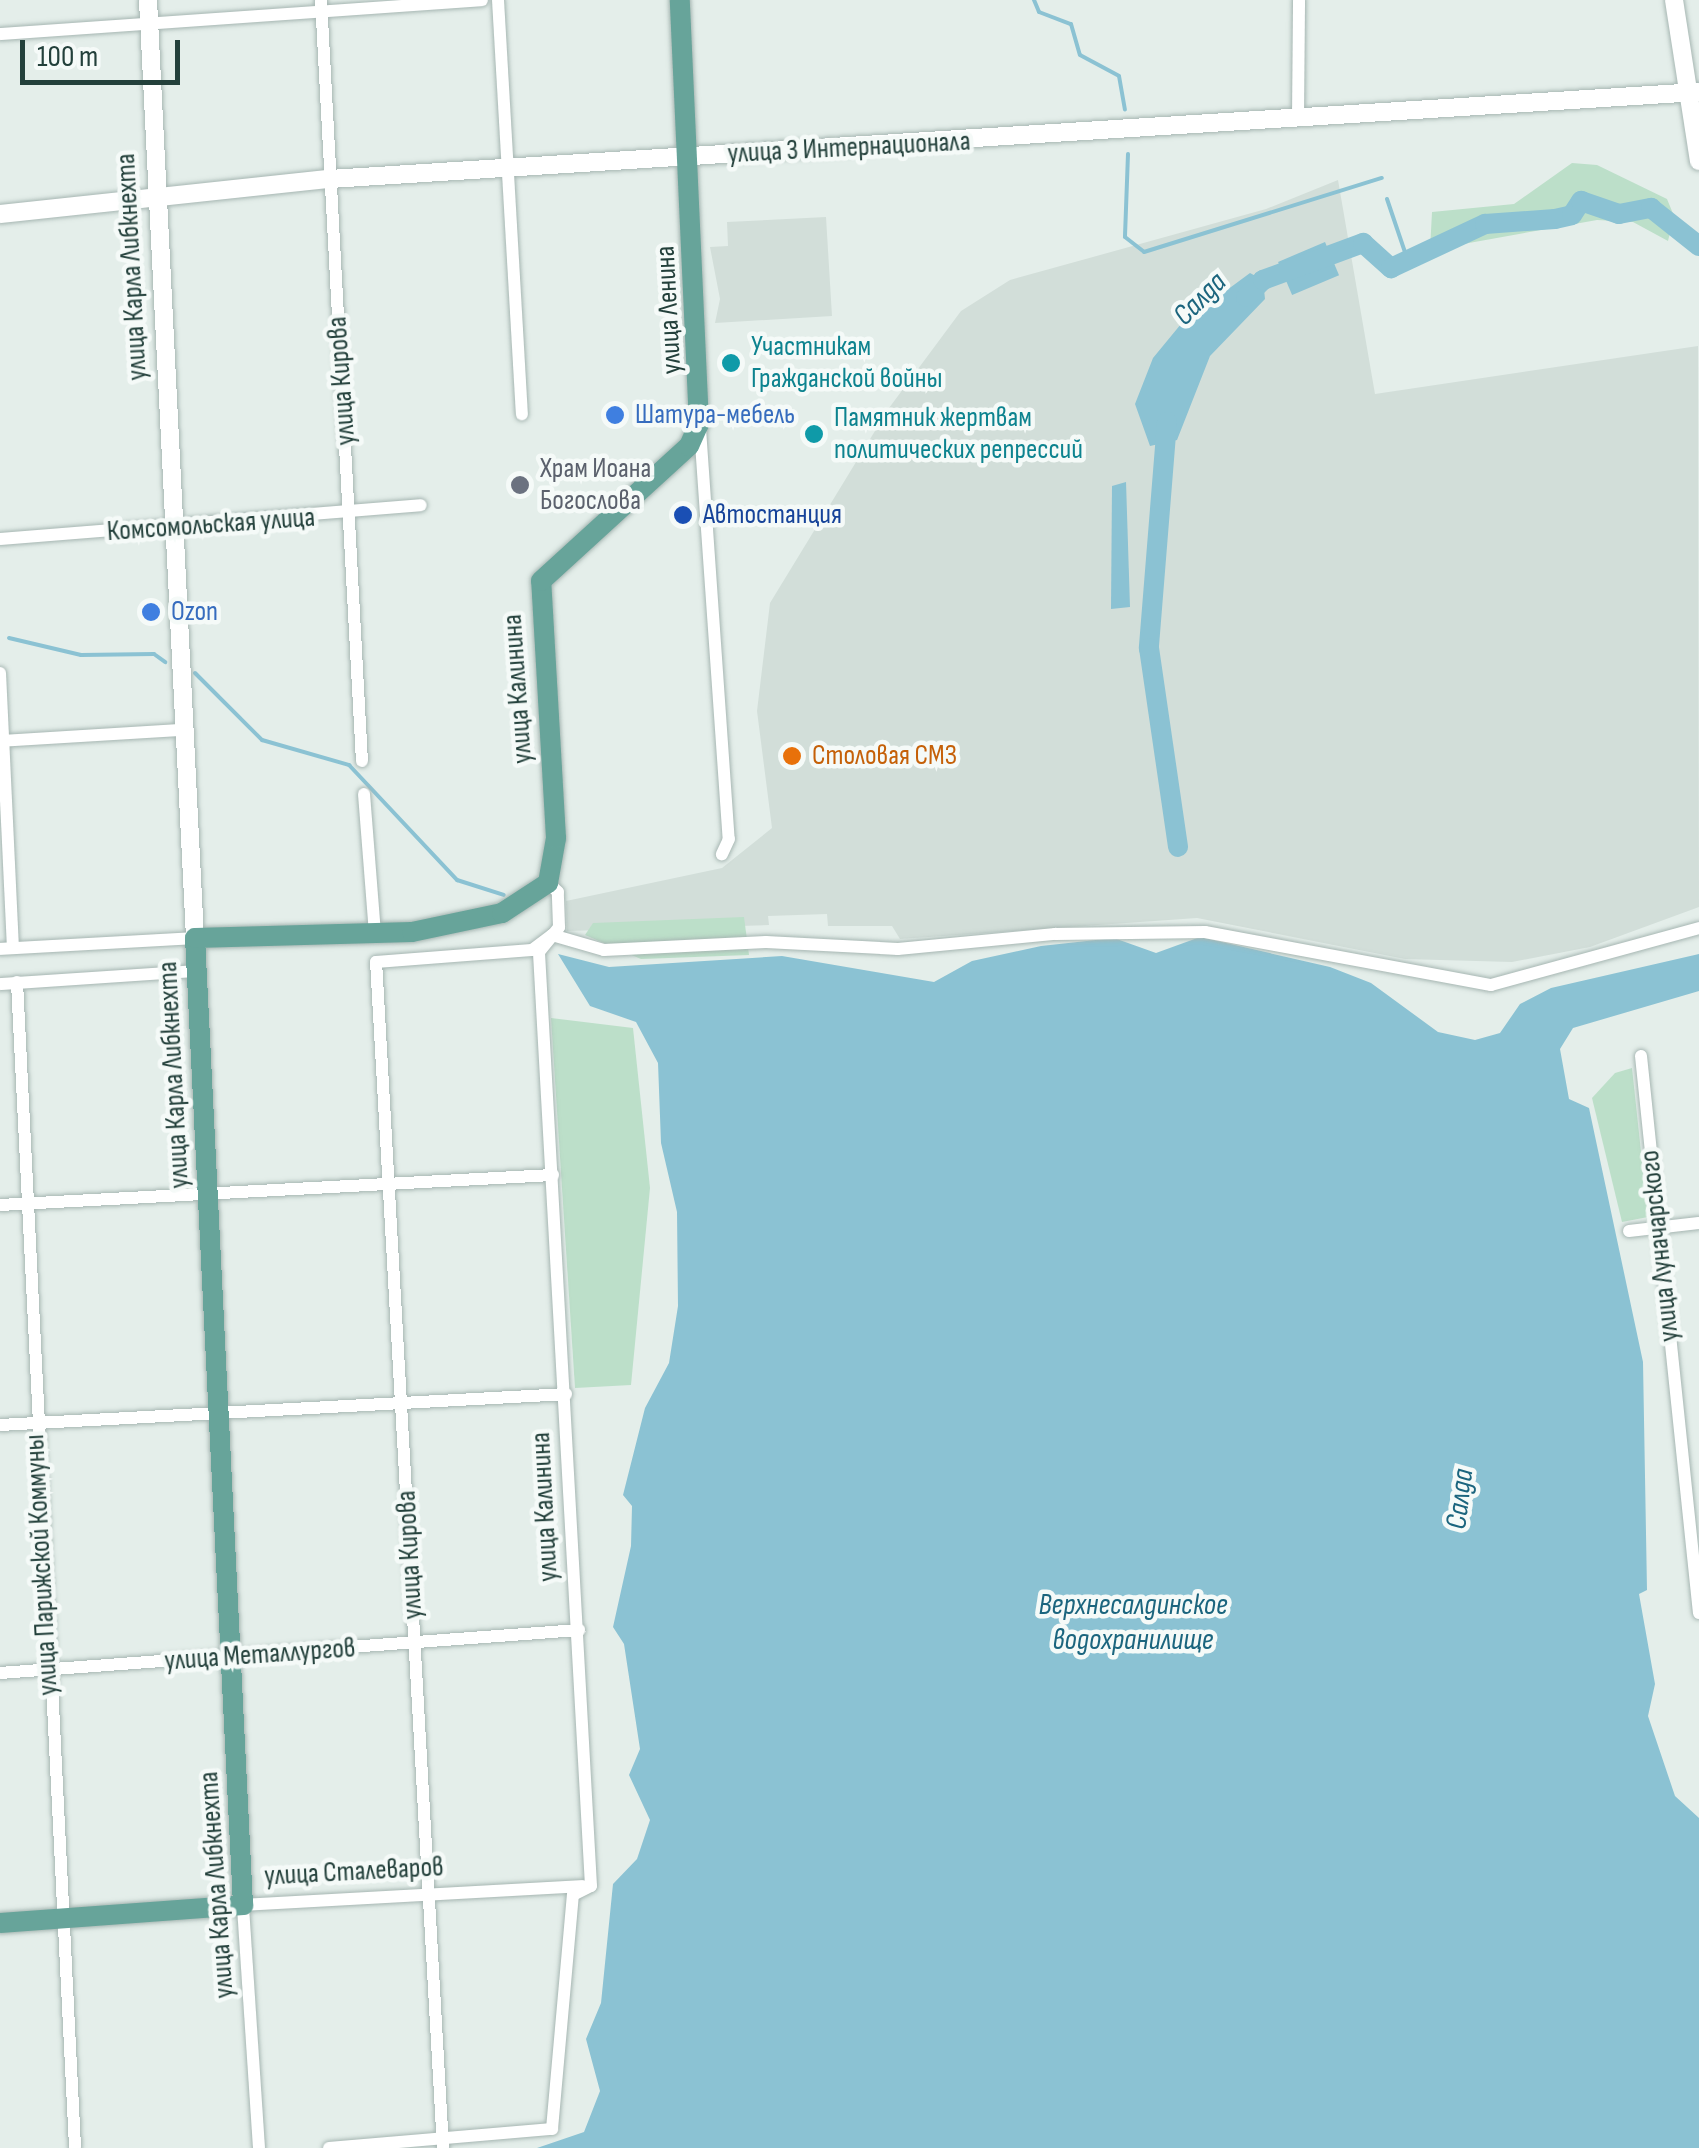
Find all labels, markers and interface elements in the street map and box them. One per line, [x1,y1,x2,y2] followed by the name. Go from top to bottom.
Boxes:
[25,20,185,82] scale bar
[37,39,98,75] text: 100 m
[727,125,971,171] street label: улица 3 Интернационала
[109,153,155,381] street label: улица Карла Либкнехта
[649,245,689,375] street label: улица Ленина
[1166,265,1234,333] water label: Салда
[321,316,363,446] street label: улица Кирова
[751,330,942,396] place label: Участникам Гражданской войны
[720,352,742,374] marker: Участникам Гражданской войны
[635,398,795,432] place label: Шатура-мебель
[834,401,1083,467] place label: Памятник жертвам политических репрессий
[604,404,626,426] marker: Шатура-мебель
[803,423,825,445] marker: Памятник жертвам политических репрессий
[540,452,651,518] place label: Храм Иоана Богослова
[509,474,531,496] marker: Храм Иоана Богослова
[703,498,842,532] place label: Автостанция
[106,501,316,549] street label: Комсомольская улица
[672,504,694,526] marker: Автостанция
[171,595,218,629] place label: Ozon
[140,601,162,623] marker: Ozon
[496,613,540,765] street label: улица Калинина
[812,739,957,773] place label: Столовая СМЗ
[781,745,803,767] marker: Столовая СМЗ
[151,961,197,1189] street label: улица Карла Либкнехта
[1633,1149,1687,1343] street label: улица Луначарского
[524,1431,566,1583] street label: улица Калинина
[18,1434,66,1696] street label: улица Парижской Коммуны
[1438,1467,1482,1531] water label: Салда
[390,1490,430,1620] street label: улица Кирова
[1038,1587,1228,1658] water label: Верхнесалдинское водохранилище
[163,1632,357,1678] street label: улица Металлургов
[192,1770,242,2000] street label: улица Карла Либкнехта
[263,1851,445,1893] street label: улица Сталеваров

